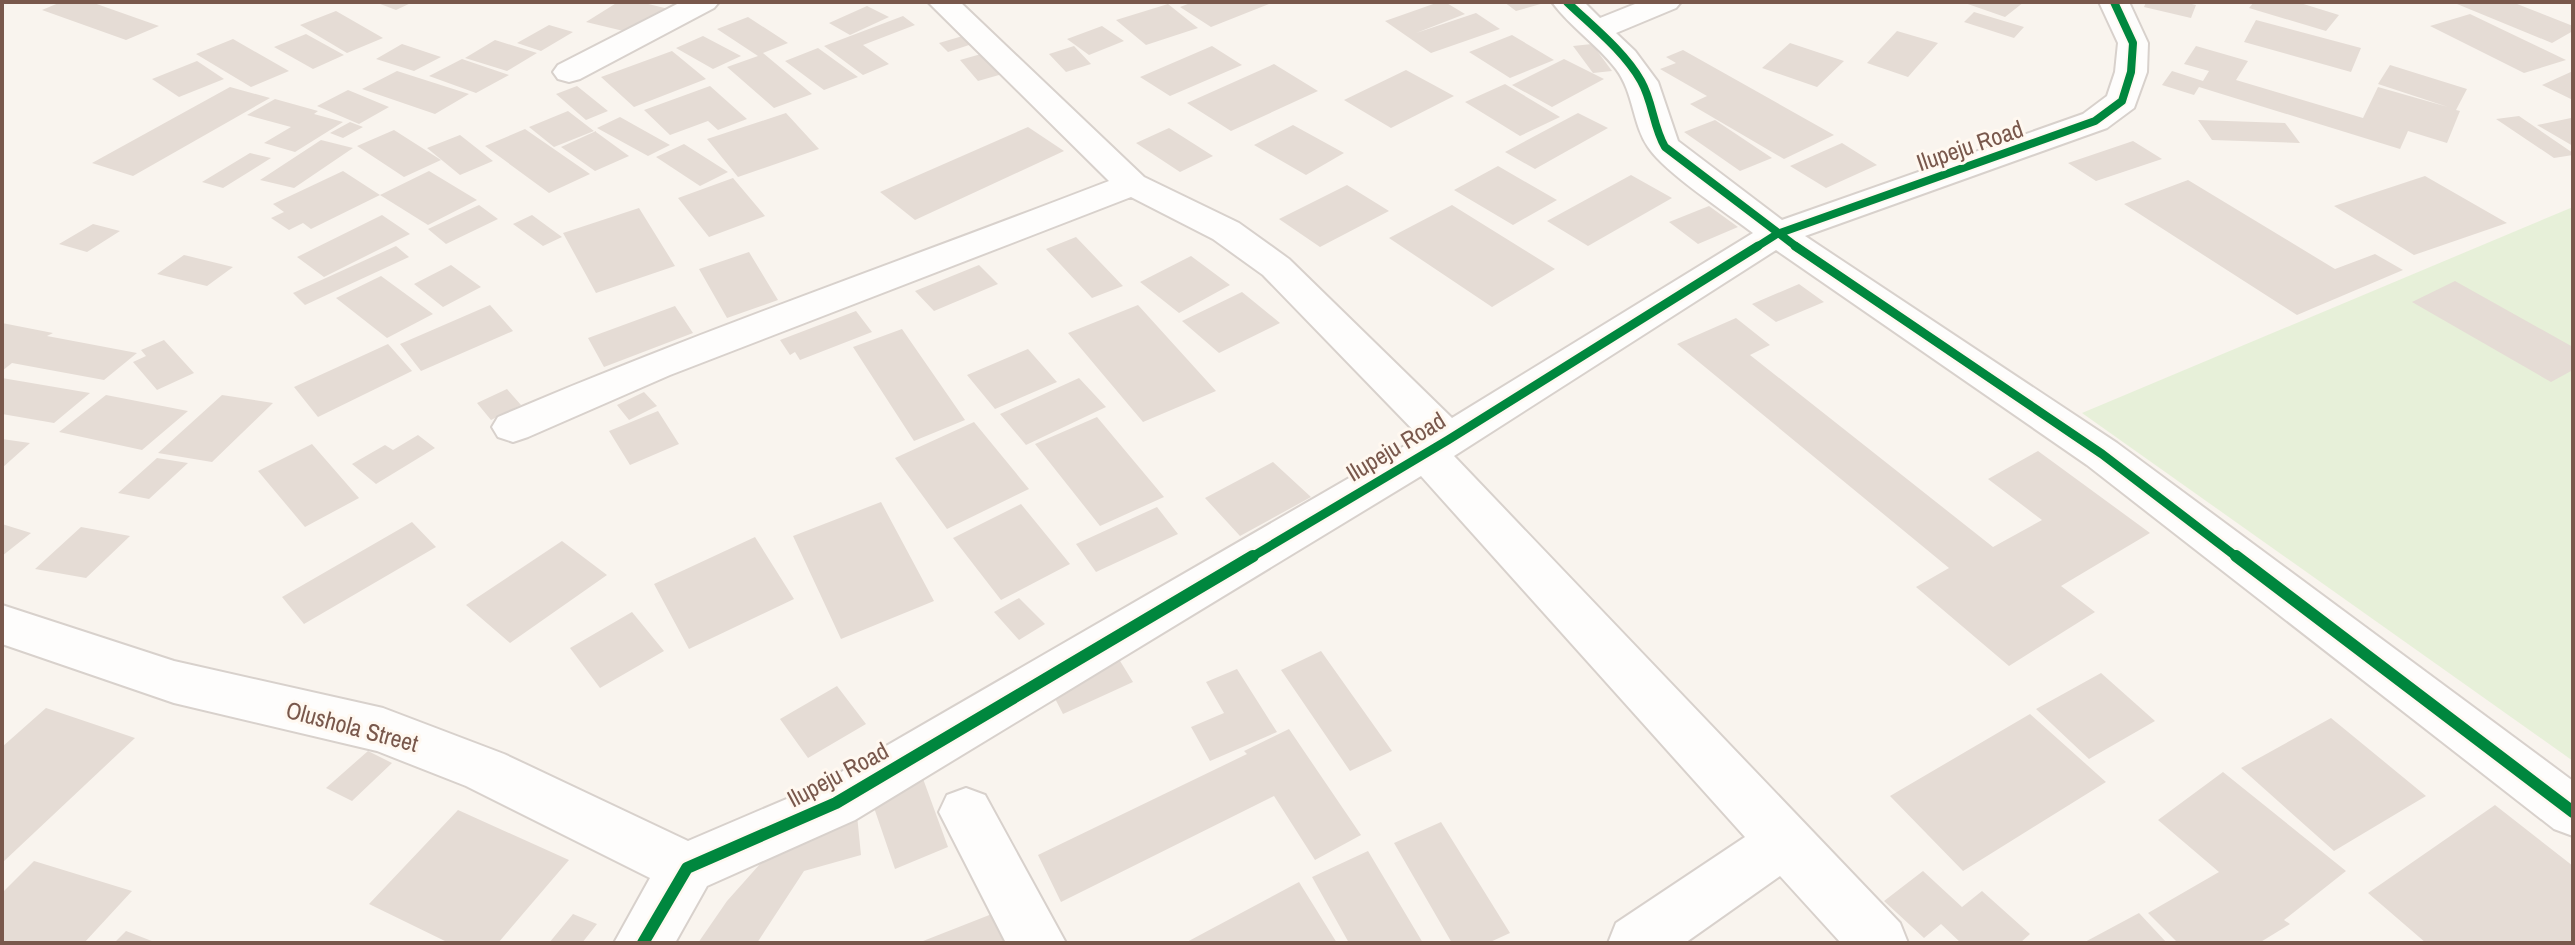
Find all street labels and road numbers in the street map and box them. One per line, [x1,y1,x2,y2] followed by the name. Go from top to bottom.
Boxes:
[1912,112,2027,178] street label: Ilupeju Road
[1340,404,1451,488] street label: Ilupeju Road
[283,693,422,759] street label: Olushola Street
[781,734,894,814] street label: Ilupeju Road

